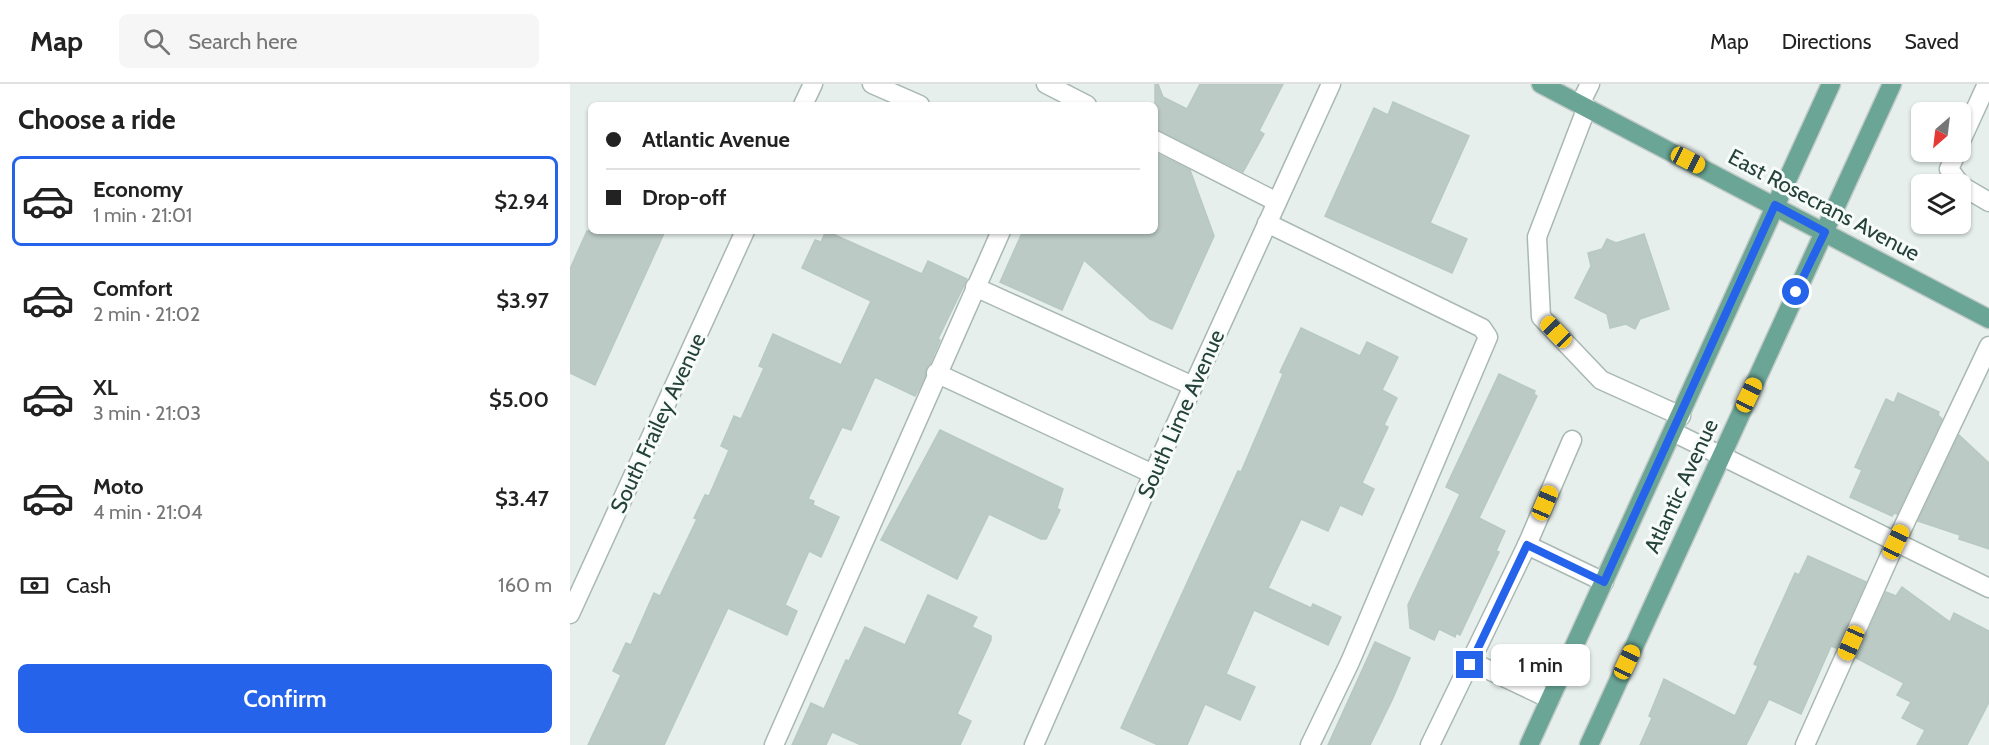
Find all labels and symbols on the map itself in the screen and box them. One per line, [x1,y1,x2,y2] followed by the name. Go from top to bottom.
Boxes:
[1911,102,1971,162] north arrow
[1724,143,1924,267] street label: East Rosecrans Avenue
[1668,144,1708,176] car
[1782,278,1809,305] route start
[1537,313,1575,351] car
[1132,326,1230,502] street label: South Lime Avenue
[604,329,712,517] street label: South Frailey Avenue
[1733,375,1765,415] car
[1638,415,1724,557] street label: Atlantic Avenue
[1530,483,1560,523] car
[1880,522,1912,562] car
[1835,623,1867,663] car
[1611,642,1643,682] car
[1491,644,1590,686] callout: 1 min
[1456,651,1483,678] route end

